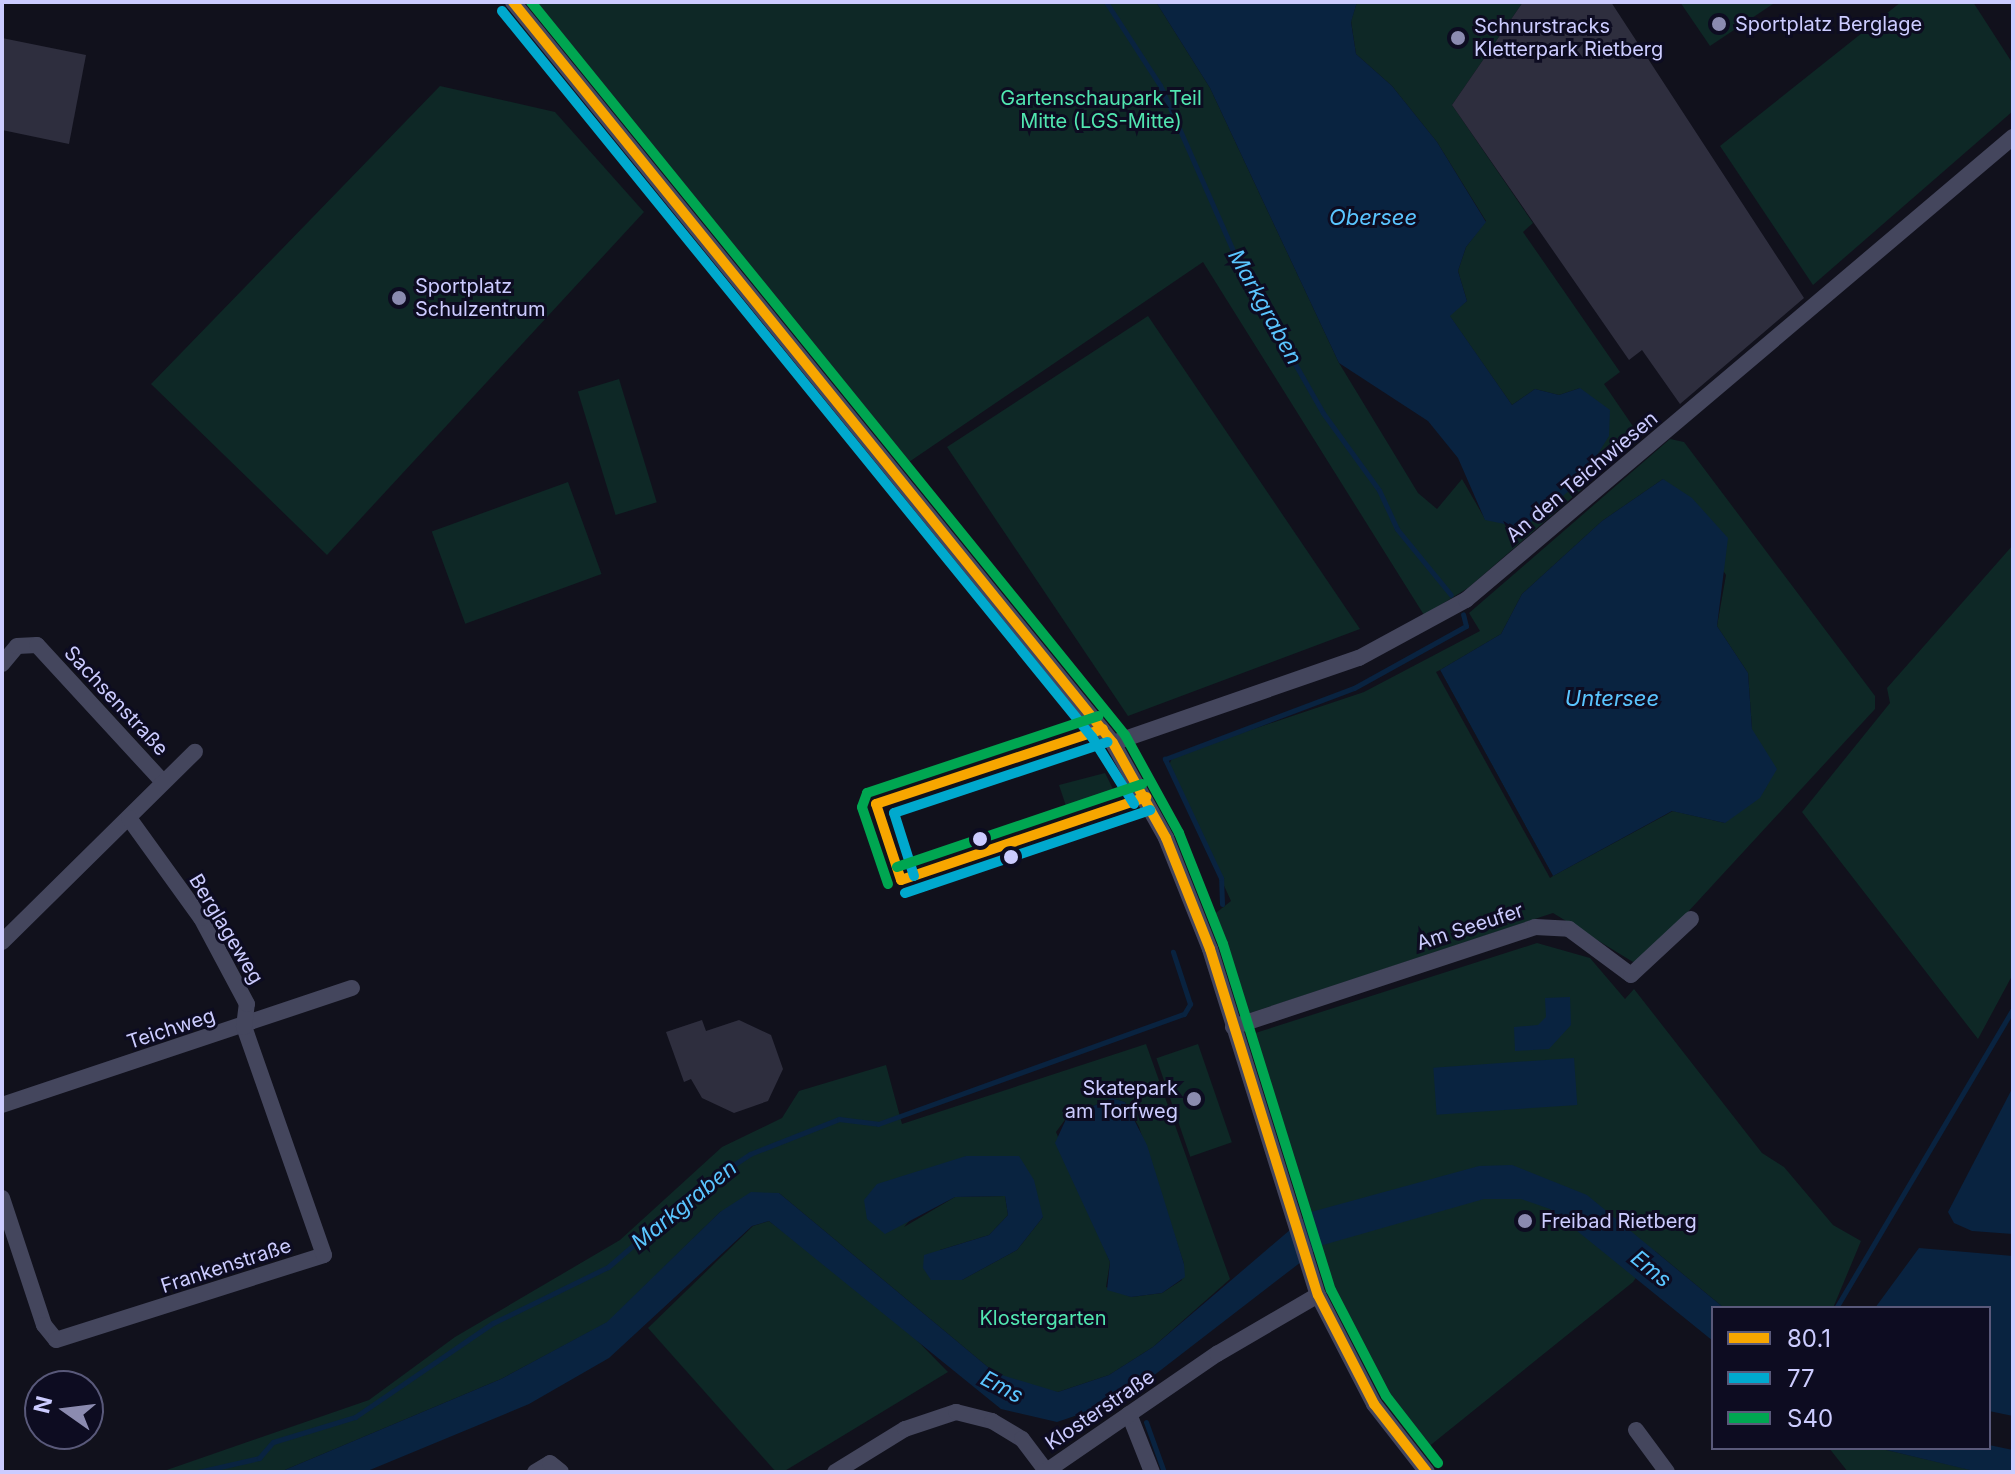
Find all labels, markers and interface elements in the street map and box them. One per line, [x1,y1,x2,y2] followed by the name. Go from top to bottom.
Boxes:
[1735,12,1922,36] place label: Sportplatz Berglage
[1474,14,1663,61] place label: Schnurstracks Kletterpark Rietberg
[1710,15,1728,33] marker: Sportplatz Berglage
[1449,29,1467,47] marker: Schnurstracks Kletterpark Rietberg
[1000,87,1202,134] park label: Gartenschaupark Teil Mitte (LGS-Mitte)
[1329,205,1417,231] water label: Obersee
[1223,245,1307,369] water label: Markgraben
[415,274,545,321] place label: Sportplatz Schulzentrum
[390,289,408,307] marker: Sportplatz Schulzentrum
[1501,407,1663,547] street label: An den Teichwiesen
[59,641,173,761] street label: Sachsenstraße
[1565,686,1659,712] water label: Untersee
[972,831,988,847] unlabelled marker
[1003,849,1019,865] unlabelled marker
[184,870,268,988] street label: Berglageweg
[1414,898,1526,956] street label: Am Seeufer
[124,1004,218,1054] street label: Teichweg
[1065,1076,1178,1123] place label: Skatepark am Torfweg
[1185,1090,1203,1108] marker: Skatepark am Torfweg
[626,1155,742,1255] water label: Markgraben
[1541,1209,1697,1233] place label: Freibad Rietberg
[1516,1212,1534,1230] marker: Freibad Rietberg
[158,1234,294,1298] street label: Frankenstraße
[1626,1245,1676,1293] water label: Ems
[979,1306,1107,1330] park label: Klostergarten
[1711,1306,1991,1450] legend
[1787,1324,1831,1353] text: 80.1
[1787,1364,1815,1393] text: 77
[976,1365,1028,1409] water label: Ems
[1041,1365,1159,1455] street label: Klosterstraße
[24,1370,104,1450] north arrow
[28,1393,57,1416] text: N
[1787,1404,1833,1433] text: S40

